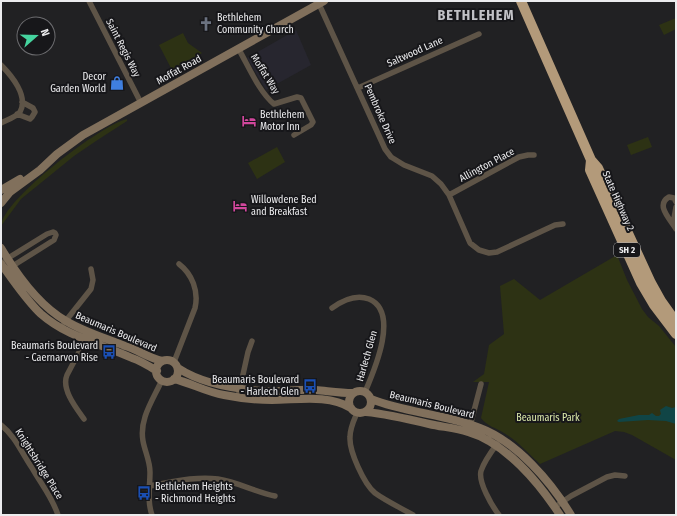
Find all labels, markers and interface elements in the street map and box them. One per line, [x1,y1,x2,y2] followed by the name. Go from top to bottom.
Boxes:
[437,7,515,24] district label: BETHLEHEM
[217,12,294,36] place label: Bethlehem Community Church
[16,16,56,56] north arrow
[198,16,214,32] church icon: Bethlehem Community Church
[103,17,143,80] street label: Saint Regis Way
[38,27,52,38] text: N
[385,34,445,70] street label: Saltwood Lane
[248,52,282,97] street label: Moffat Way
[154,53,204,87] street label: Moffat Road
[50,71,107,95] place label: Decor Garden World
[109,75,125,91] shop icon: Decor Garden World
[361,82,399,146] street label: Pembroke Drive
[260,109,304,133] place label: Bethlehem Motor Inn
[241,113,257,129] hotel icon: Bethlehem Motor Inn
[457,145,517,185] street label: Allington Place
[599,169,637,233] street label: State Highway 2
[251,194,317,218] place label: Willowdene Bed and Breakfast
[232,198,248,214] hotel icon: Willowdene Bed and Breakfast
[614,243,640,257] road number: SH 2
[74,309,158,355] street label: Beaumaris Boulevard
[354,329,380,383] street label: Harlech Glen
[11,340,98,364] place label: Beaumaris Boulevard - Caernarvon Rise
[101,344,117,360] bus stop icon: Beaumaris Boulevard - Caernarvon Rise
[212,374,299,398] place label: Beaumaris Boulevard - Harlech Glen
[302,378,318,394] bus stop icon: Beaumaris Boulevard - Harlech Glen
[388,389,476,421] street label: Beaumaris Boulevard
[516,412,580,424] park label: Beaumaris Park
[13,427,66,501] street label: Knightsbridge Place
[155,481,236,505] place label: Bethlehem Heights - Richmond Heights
[136,485,152,501] bus stop icon: Bethlehem Heights - Richmond Heights

